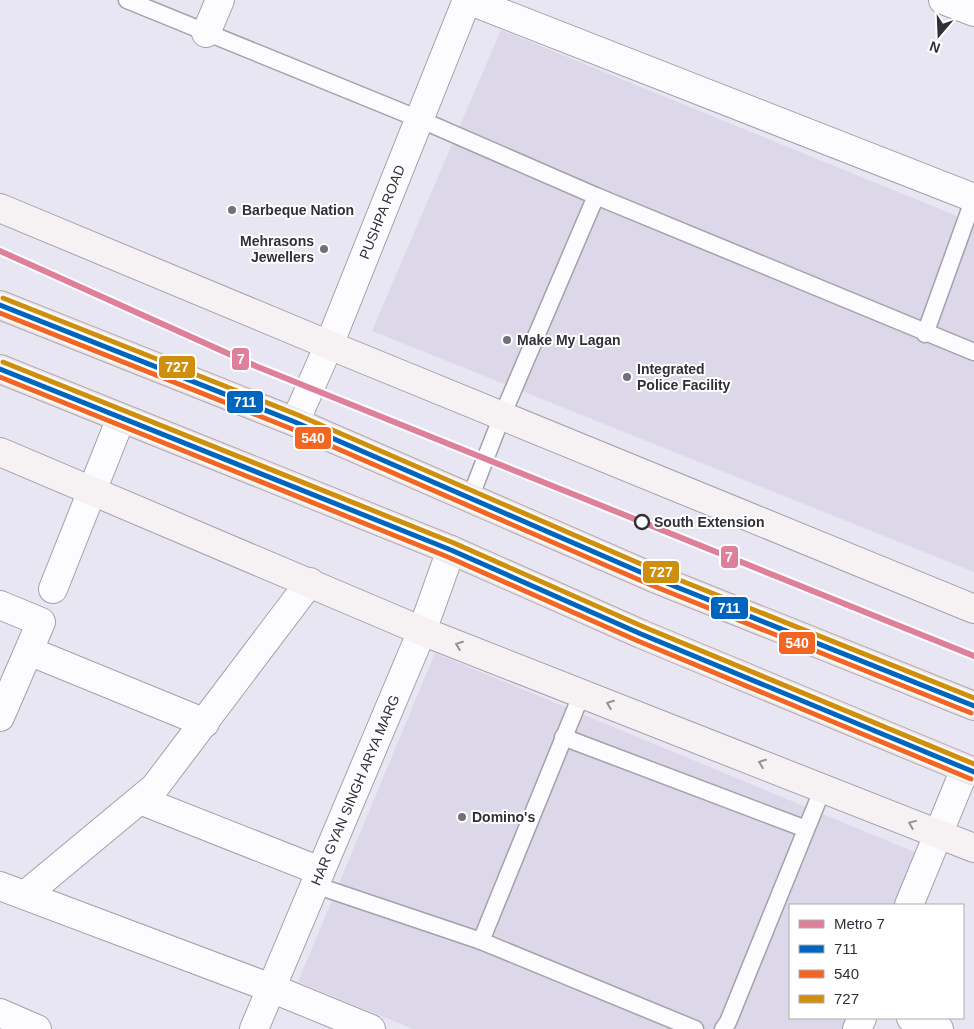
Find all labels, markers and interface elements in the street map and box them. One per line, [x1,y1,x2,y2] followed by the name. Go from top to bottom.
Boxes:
[914,10,964,60] north arrow
[927,38,942,57] text: N
[356,163,408,261] street label: PUSHPA ROAD
[242,202,354,218] place label: Barbeque Nation
[226,204,238,216] marker: Barbeque Nation
[240,233,314,265] place label: Mehrasons Jewellers
[318,243,330,255] marker: Mehrasons Jewellers
[517,332,620,348] place label: Make My Lagan
[501,334,513,346] marker: Make My Lagan
[231,347,250,371] line badge: 7
[237,351,245,367] text: 7
[158,355,196,379] line badge: 727
[165,359,189,375] text: 727
[637,361,731,393] place label: Integrated Police Facility
[621,371,633,383] marker: Integrated Police Facility
[226,390,264,414] line badge: 711
[234,394,257,410] text: 711
[294,426,332,450] line badge: 540
[301,430,325,446] text: 540
[634,514,650,530] marker: South Extension
[654,514,764,530] place label: South Extension
[720,545,739,569] line badge: 7
[725,549,733,565] text: 7
[642,560,680,584] line badge: 727
[649,564,673,580] text: 727
[710,596,749,620] line badge: 711
[718,600,741,616] text: 711
[778,631,816,655] line badge: 540
[785,635,809,651] text: 540
[455,641,464,651] one-way arrow
[308,692,402,888] street label: HAR GYAN SINGH ARYA MARG
[606,700,615,710] one-way arrow
[758,759,766,769] one-way arrow
[472,809,535,825] place label: Domino's
[456,811,468,823] marker: Domino's
[909,820,917,830] one-way arrow
[789,904,964,1019] legend
[834,915,885,932] text: Metro 7
[834,940,858,957] text: 711
[834,965,859,982] text: 540
[834,990,859,1007] text: 727

